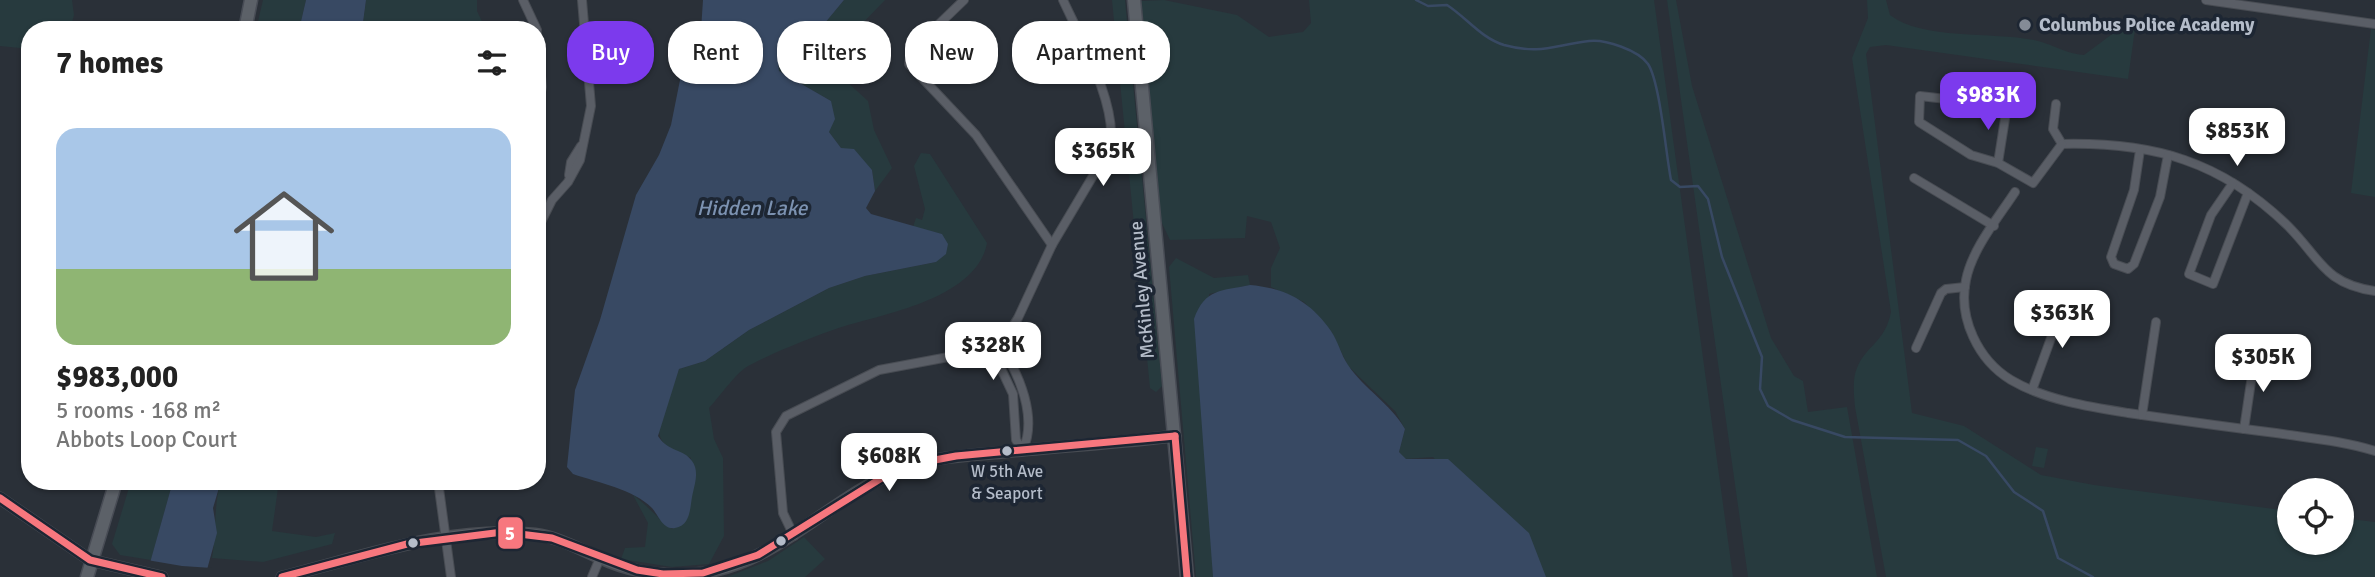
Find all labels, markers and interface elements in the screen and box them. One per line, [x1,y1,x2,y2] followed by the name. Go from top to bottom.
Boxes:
[2039,13,2255,37] place label: Columbus Police Academy
[2017,17,2033,33] marker: Columbus Police Academy
[567,21,654,84] chip: Buy
[668,21,763,84] chip: Rent
[777,21,891,84] chip: Filters
[905,21,998,84] chip: New
[1012,21,1170,84] chip: Apartment
[473,44,511,82] icon: filters
[56,45,163,82] text: 7 homes
[1939,72,2037,132] pin: $983K
[1956,80,2020,109] text: $983K
[2188,108,2286,168] pin: $853K
[2205,116,2269,145] text: $853K
[1054,128,1152,188] pin: $365K
[1071,136,1135,165] text: $365K
[221,173,347,299] icon: home
[697,195,809,221] water label: Hidden Lake
[1124,220,1160,360] street label: McKinley Avenue
[2013,290,2111,350] pin: $363K
[2030,298,2094,327] text: $363K
[944,322,1042,382] pin: $328K
[961,330,1025,359] text: $328K
[2214,334,2312,394] pin: $305K
[2231,342,2295,371] text: $305K
[56,359,178,396] text: $983,000
[56,396,221,425] text: 5 rooms · 168 m²
[56,425,237,454] text: Abbots Loop Court
[840,434,938,493] pin: $608K
[857,441,921,470] text: $608K
[1000,444,1014,458] marker: W 5th Ave & Seaport
[971,461,1043,504] place label: W 5th Ave & Seaport
[2277,478,2354,555] map controls
[2277,478,2354,555] button: locate
[497,516,524,550] line badge: 5
[505,522,515,546] text: 5
[774,534,788,548] unlabelled marker
[406,536,420,550] unlabelled marker

